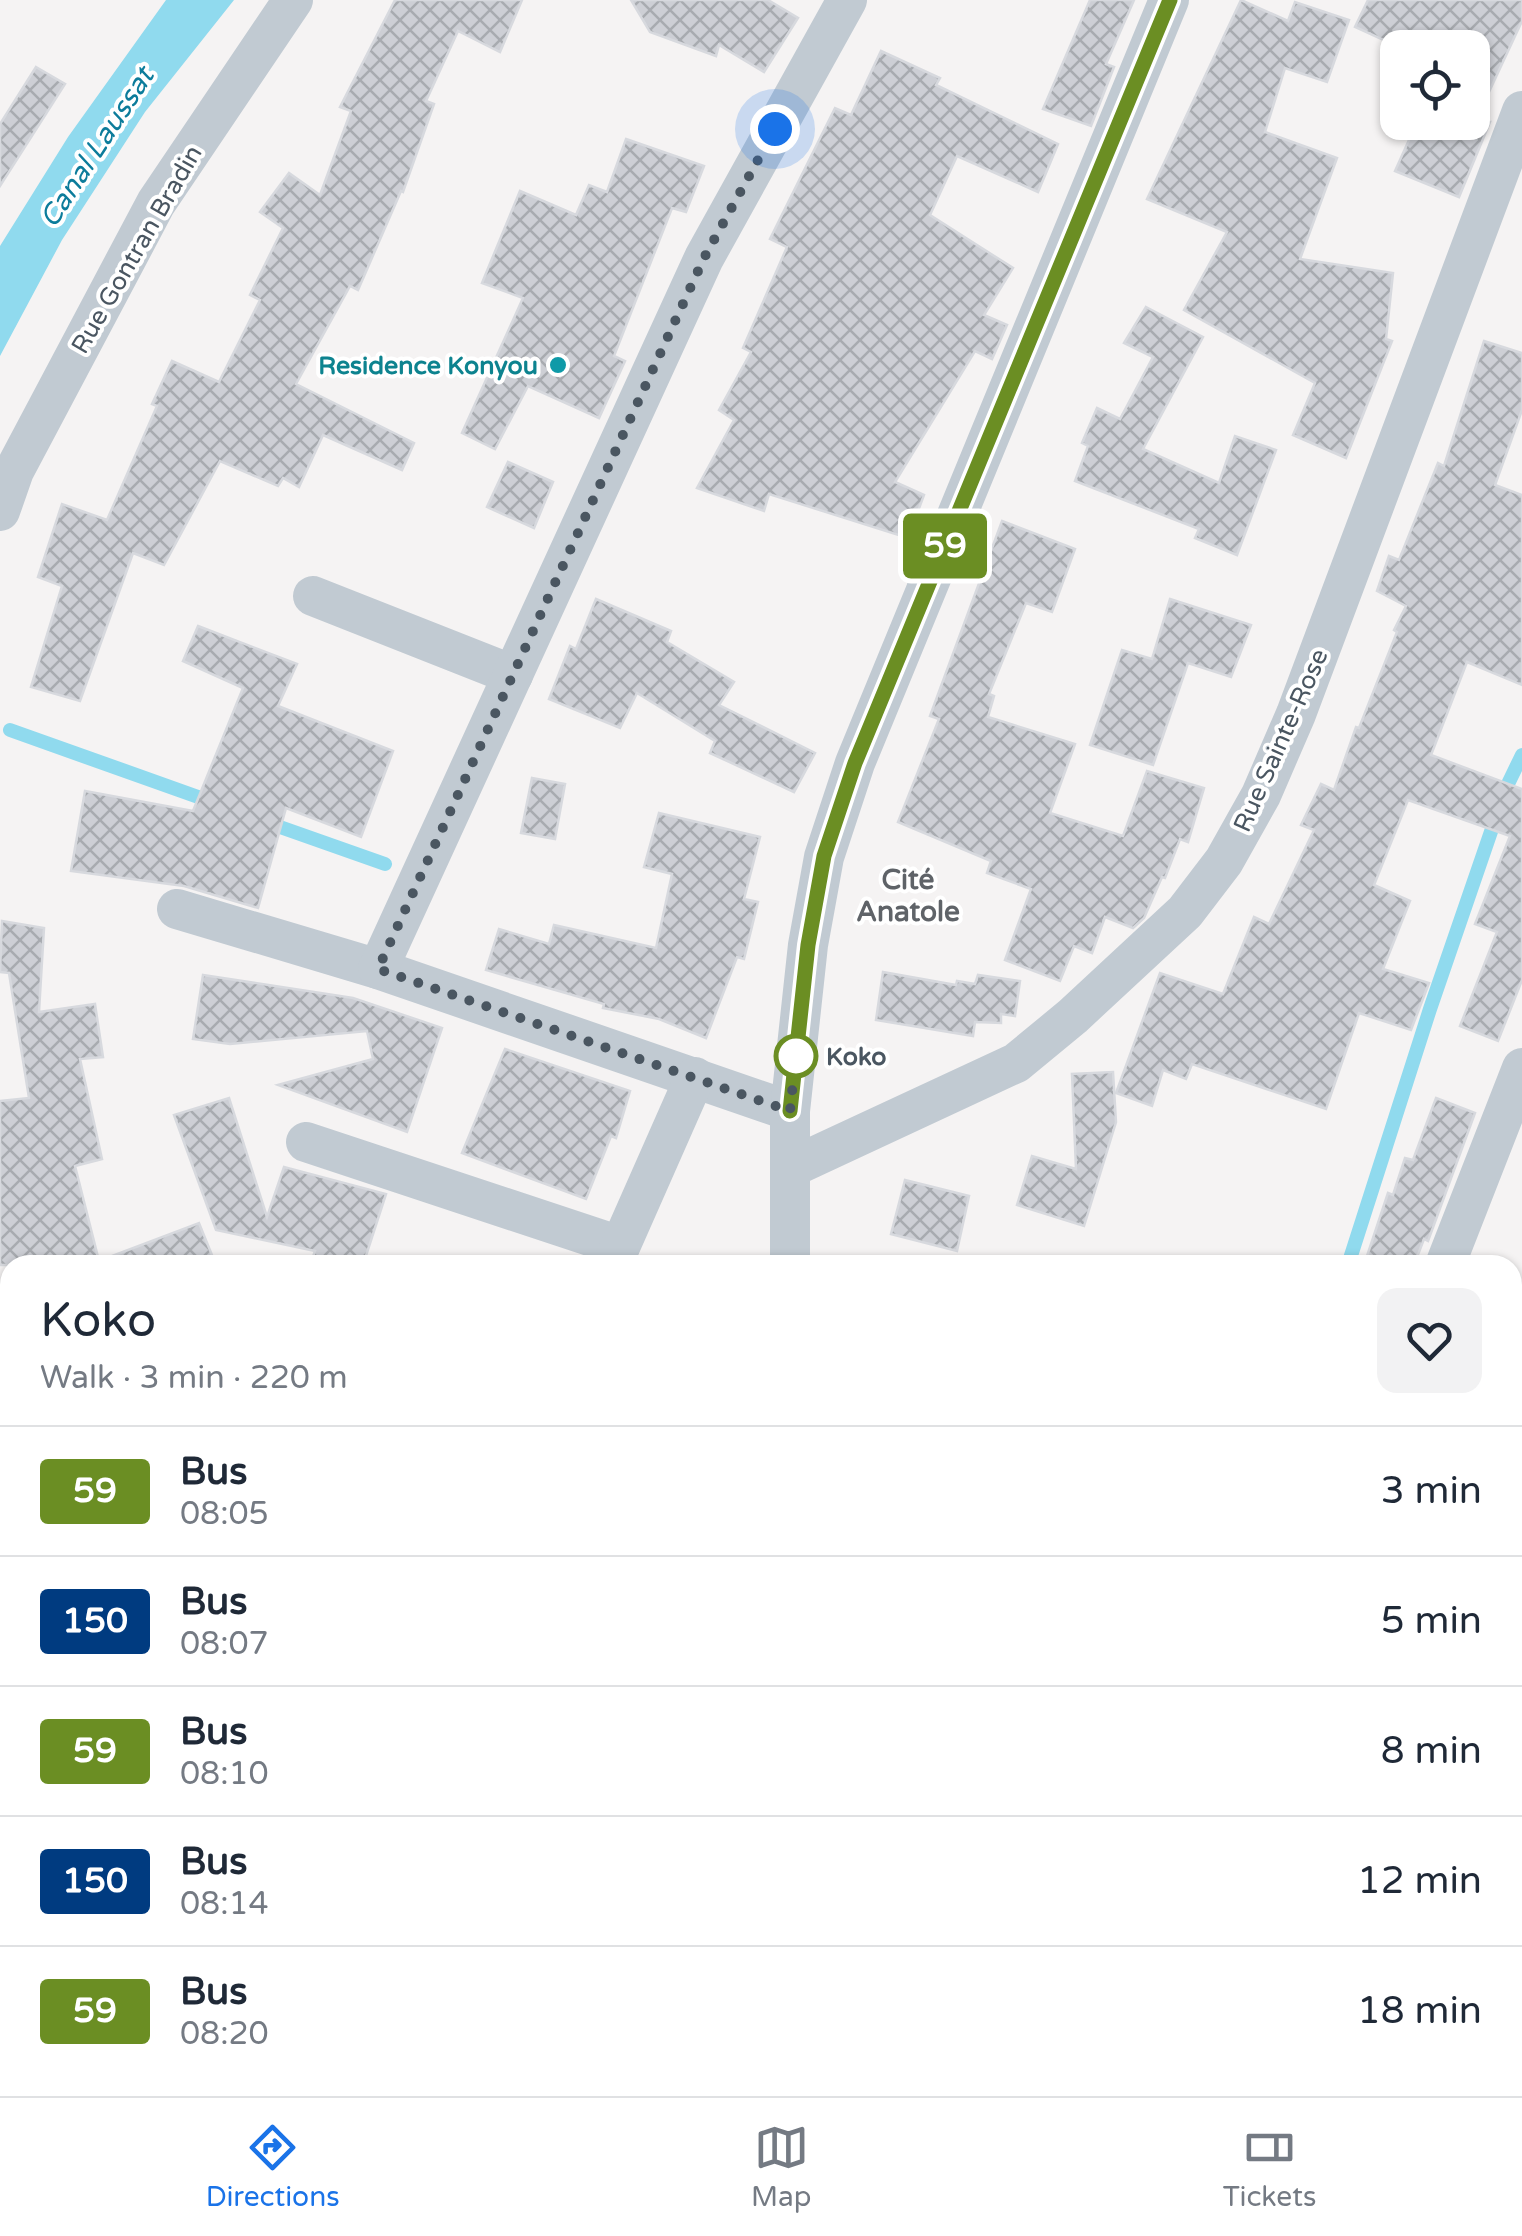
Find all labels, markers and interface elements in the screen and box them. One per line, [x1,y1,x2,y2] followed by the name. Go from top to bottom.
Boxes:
[1380,30,1490,140] map controls
[1380,30,1490,140] button: locate
[32,58,163,234] water label: Canal Laussat
[750,104,800,154] your location
[65,140,209,359] street label: Rue Gontran Bradin
[318,351,538,381] place label: Residence Konyou
[547,354,569,376] marker: Residence Konyou
[900,514,990,578] line badge: 59
[923,525,967,567] text: 59
[1227,644,1335,837] street label: Rue Sainte-Rose
[856,863,960,929] district label: Cité Anatole
[775,1035,817,1077] marker: Koko
[826,1042,887,1072] place label: Koko
[1377,1288,1482,1393] button: heart
[40,1292,156,1350] text: Koko
[40,1359,348,1397] text: Walk · 3 min · 220 m
[180,1449,247,1495] text: Bus
[1381,1468,1482,1514] text: 3 min
[73,1470,117,1512] text: 59
[180,1495,269,1533] text: 08:05
[180,1579,247,1625] text: Bus
[1381,1598,1482,1644] text: 5 min
[62,1600,128,1642] text: 150
[180,1625,269,1663] text: 08:07
[180,1709,247,1755] text: Bus
[1381,1728,1482,1774] text: 8 min
[73,1730,117,1772] text: 59
[180,1755,269,1793] text: 08:10
[180,1839,247,1885] text: Bus
[1357,1858,1482,1904] text: 12 min
[62,1860,128,1902] text: 150
[180,1885,269,1923] text: 08:14
[180,1969,247,2015] text: Bus
[1357,1988,1482,2034] text: 18 min
[73,1990,117,2032] text: 59
[180,2015,269,2053] text: 08:20
[206,2120,340,2214] tab: Directions
[751,2120,811,2214] tab: Map
[1223,2120,1316,2214] tab: Tickets

